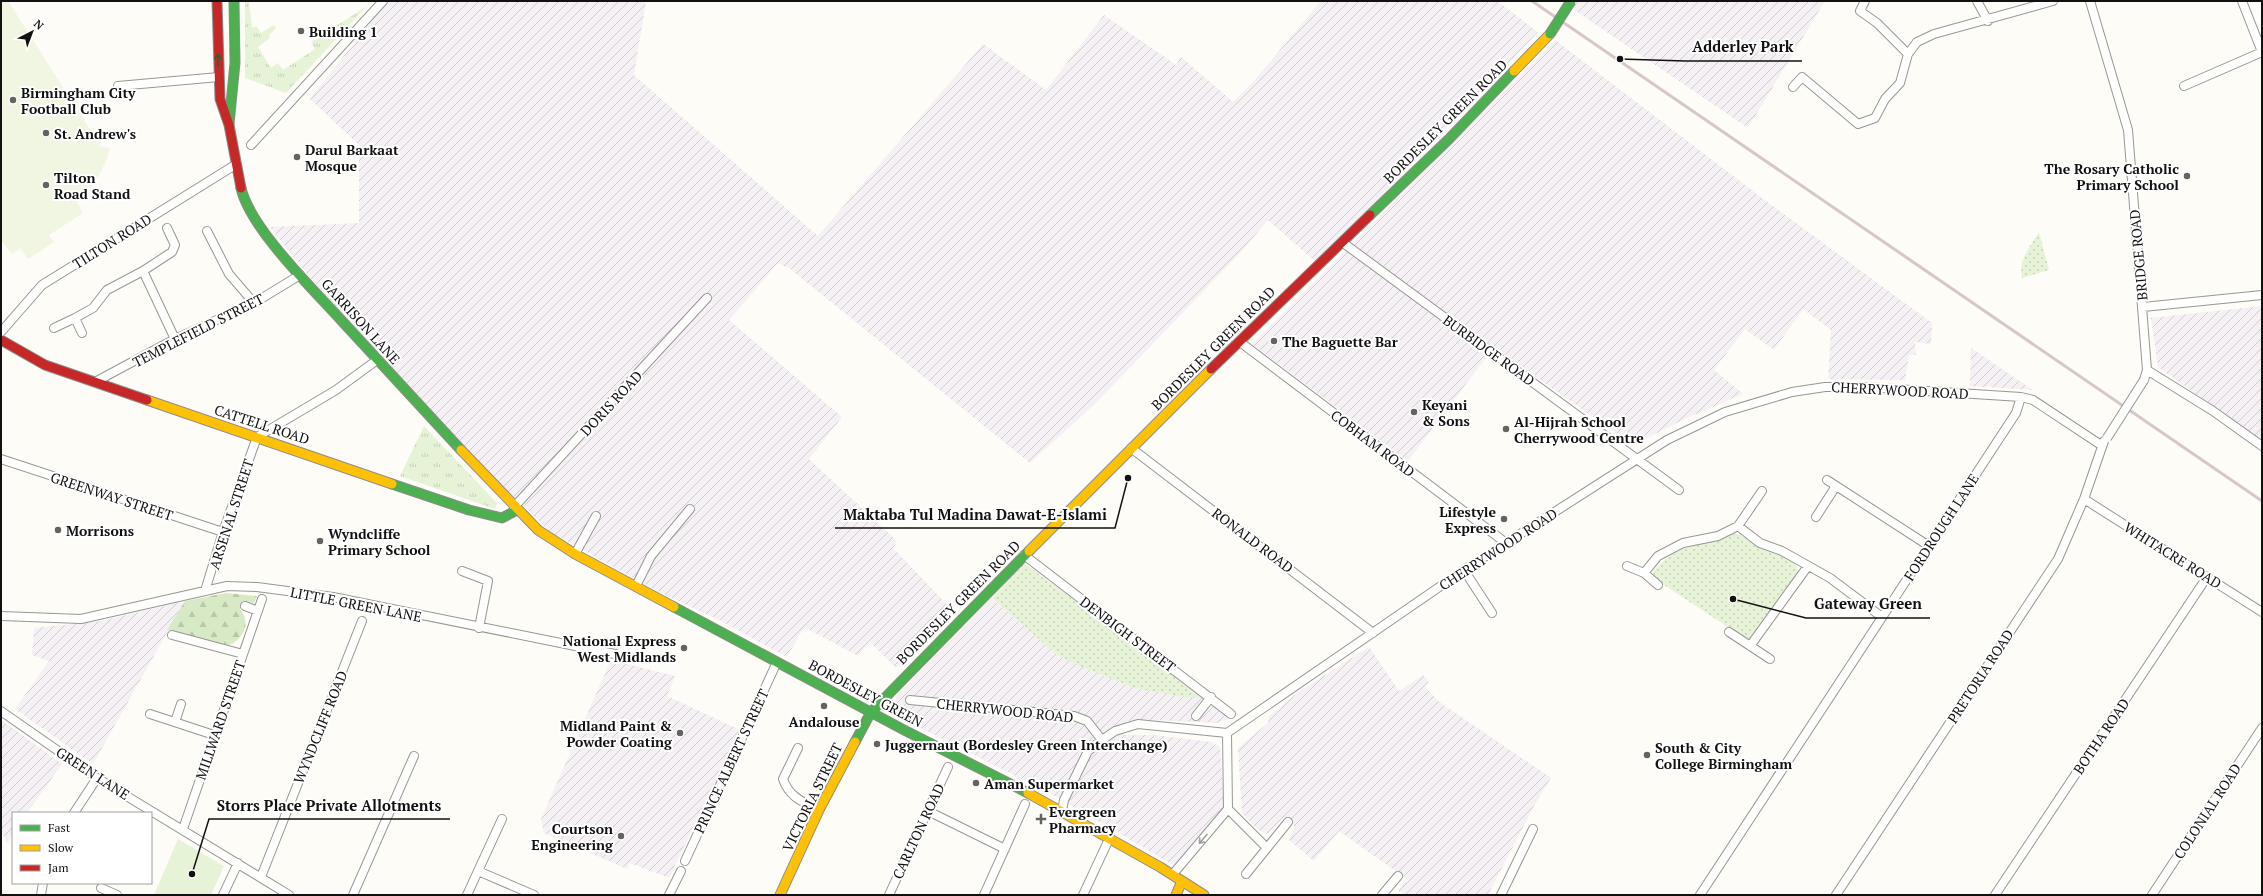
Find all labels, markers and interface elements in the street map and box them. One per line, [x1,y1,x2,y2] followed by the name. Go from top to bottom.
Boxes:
[12,12,52,52] north arrow
[31,17,47,33] text: N
[309,22,378,41] place label: Building 1
[296,26,306,36] marker: Building 1
[1685,34,1802,61] callout: Adderley Park
[1692,36,1794,56] text: Adderley Park
[214,54,222,67] one-way arrow
[1379,55,1511,187] street label: BORDESLEY GREEN ROAD
[21,83,136,118] place label: Birmingham City Football Club
[8,95,18,105] marker: Birmingham City Football Club
[54,124,136,143] place label: St. Andrew's
[41,128,51,138] marker: St. Andrew's
[305,140,399,175] place label: Darul Barkaat Mosque
[292,152,302,162] marker: Darul Barkaat Mosque
[2044,159,2179,194] place label: The Rosary Catholic Primary School
[54,168,131,203] place label: Tilton Road Stand
[2182,171,2192,181] marker: The Rosary Catholic Primary School
[41,180,51,190] marker: Tilton Road Stand
[69,209,155,273] street label: TILTON ROAD
[2125,209,2151,301] street label: BRIDGE ROAD
[317,274,405,368] street label: GARRISON LANE
[1147,282,1279,414] street label: BORDESLEY GREEN ROAD
[129,288,267,371] street label: TEMPLEFIELD STREET
[1439,310,1539,390] street label: BURBIDGE ROAD
[1282,332,1398,351] place label: The Baguette Bar
[1269,336,1279,346] marker: The Baguette Bar
[576,366,646,440] street label: DORIS ROAD
[1831,377,1969,403] street label: CHERRYWOOD ROAD
[1422,395,1470,430] place label: Keyani & Sons
[212,400,312,448] street label: CATTELL ROAD
[1327,405,1419,481] street label: COBHAM ROAD
[1409,407,1419,417] marker: Keyani & Sons
[1514,412,1644,447] place label: Al-Hijrah School Cherrywood Centre
[1501,424,1511,434] marker: Al-Hijrah School Cherrywood Centre
[204,456,258,572] street label: ARSENAL STREET
[48,467,176,525] street label: GREENWAY STREET
[1899,470,1983,584] street label: FORDROUGH LANE
[835,501,1115,528] callout: Maktaba Tul Madina Dawat-E-Islami
[1439,502,1496,537] place label: Lifestyle Express
[1208,503,1298,577] street label: RONALD ROAD
[843,504,1107,524] text: Maktaba Tul Madina Dawat-E-Islami
[1435,504,1561,594] street label: CHERRYWOOD ROAD
[1499,514,1509,524] marker: Lifestyle Express
[2121,517,2225,593] street label: WHITACRE ROAD
[66,521,134,540] place label: Morrisons
[328,524,431,559] place label: Wyndcliffe Primary School
[53,525,63,535] marker: Morrisons
[315,536,325,546] marker: Wyndcliffe Primary School
[892,536,1024,668] street label: BORDESLEY GREEN ROAD
[289,582,423,626] street label: LITTLE GREEN LANE
[1806,591,1930,618] callout: Gateway Green
[1076,592,1180,676] street label: DENBIGH STREET
[1814,593,1922,613] text: Gateway Green
[1943,625,2017,727] street label: PRETORIA ROAD
[563,631,676,666] place label: National Express West Midlands
[679,643,689,653] marker: National Express West Midlands
[806,655,926,731] street label: BORDESLEY GREEN
[191,657,249,782] street label: MILLWARD STREET
[289,668,351,786] street label: WYNDCLIFF ROAD
[689,685,773,836] street label: PRINCE ALBERT STREET
[936,693,1074,727] street label: CHERRYWOOD ROAD
[2069,694,2133,778] street label: BOTHA ROAD
[819,701,829,711] marker: Andalouse
[789,712,860,731] place label: Andalouse
[560,716,673,751] place label: Midland Paint & Powder Coating
[675,728,685,738] marker: Midland Paint & Powder Coating
[885,735,1167,754] place label: Juggernaut (Bordesley Green Interchange)
[1655,738,1792,773] place label: South & City College Birmingham
[777,739,847,854] street label: VICTORIA STREET
[872,739,882,749] marker: Juggernaut (Bordesley Green Interchange)
[53,742,133,804] street label: GREEN LANE
[1642,750,1652,760] marker: South & City College Birmingham
[2169,760,2245,862] street label: COLONIAL ROAD
[984,774,1115,793] place label: Aman Supermarket
[971,778,981,788] marker: Aman Supermarket
[888,780,948,882] street label: CARLTON ROAD
[209,792,450,819] callout: Storrs Place Private Allotments
[217,795,441,815] text: Storrs Place Private Allotments
[1049,802,1116,837] place label: Evergreen Pharmacy
[12,812,152,884] legend
[1036,814,1046,824] marker: Evergreen Pharmacy
[531,819,614,854] place label: Courtson Engineering
[48,820,71,835] text: Fast
[616,831,626,841] marker: Courtson Engineering
[1198,834,1207,844] one-way arrow
[48,840,74,855] text: Slow
[48,860,69,875] text: Jam

